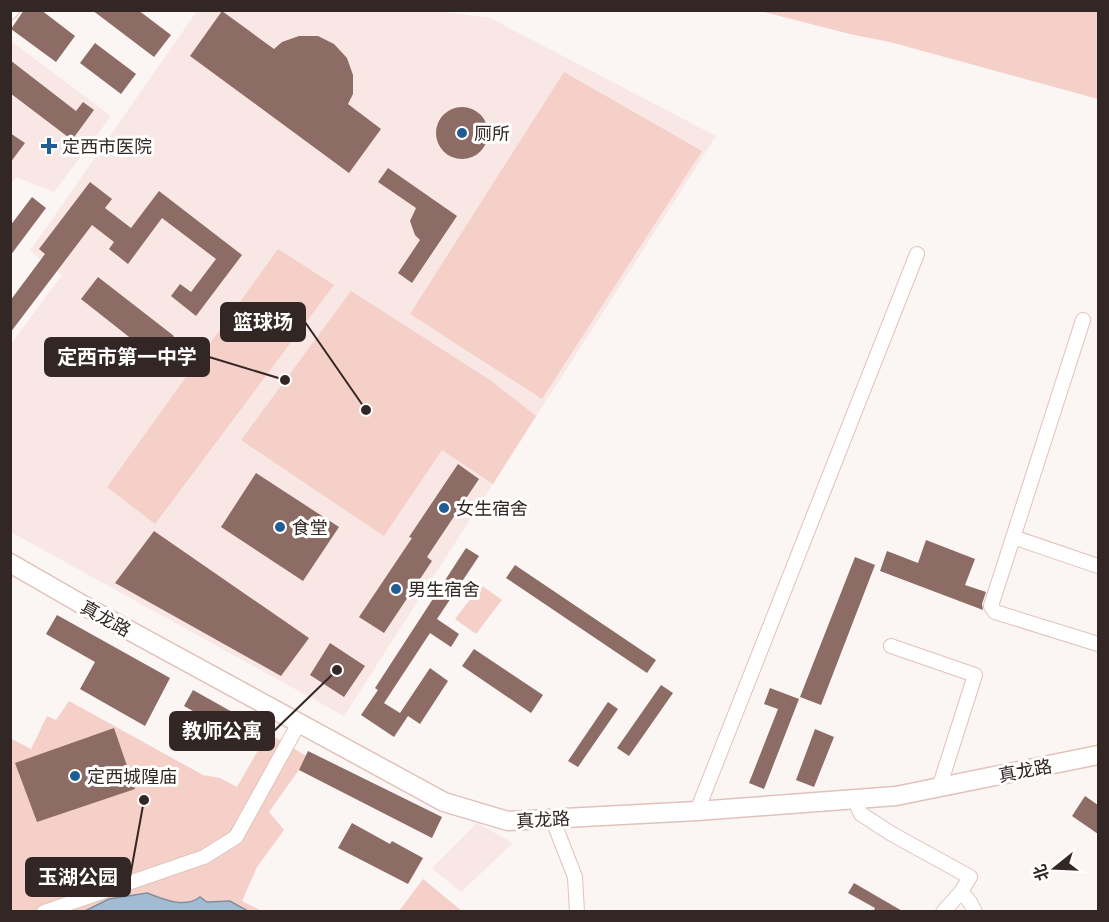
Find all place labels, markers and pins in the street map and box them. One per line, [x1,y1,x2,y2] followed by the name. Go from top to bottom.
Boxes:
[474,121,510,145] place label: 厕所
[455,126,469,140] marker: 厕所
[62,134,152,158] place label: 定西市医院
[40,137,58,155] marker: 定西市医院
[221,303,305,341] callout: 篮球场
[45,338,209,376] callout: 定西市第一中学
[456,496,528,520] place label: 女生宿舍
[437,501,451,515] marker: 女生宿舍
[292,515,328,539] place label: 食堂
[273,520,287,534] marker: 食堂
[408,577,480,601] place label: 男生宿舍
[389,582,403,596] marker: 男生宿舍
[170,712,274,750] callout: 教师公寓
[87,764,177,788] place label: 定西城隍庙
[68,769,82,783] marker: 定西城隍庙
[26,858,130,896] callout: 玉湖公园

